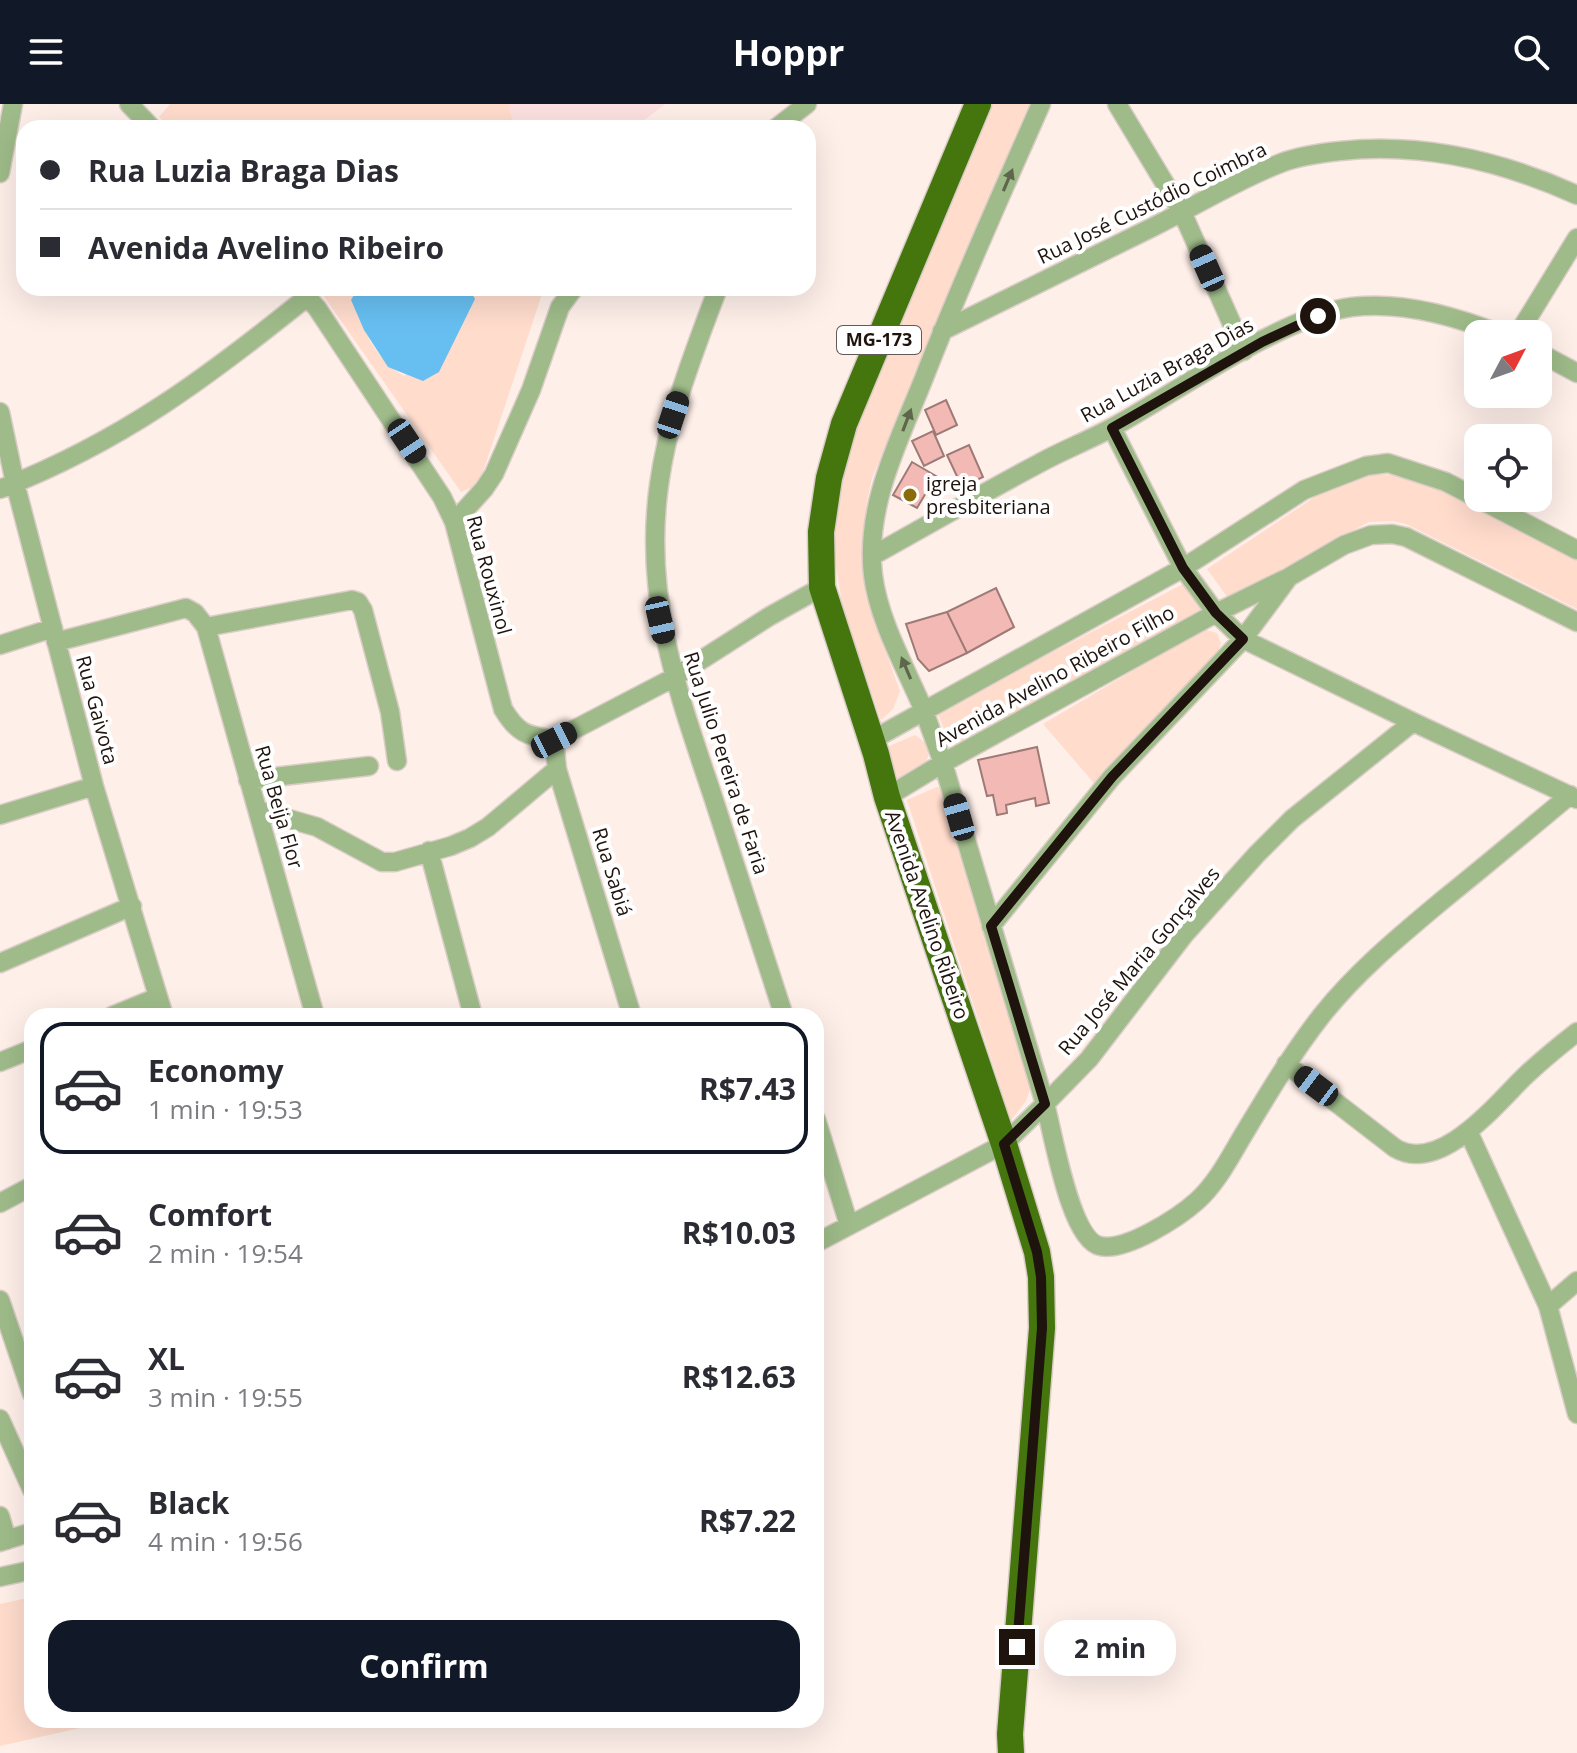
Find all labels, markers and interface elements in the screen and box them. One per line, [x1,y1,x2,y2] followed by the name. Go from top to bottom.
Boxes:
[733,28,844,77] text: Hoppr
[24,30,68,74] icon: menu
[1509,30,1553,74] icon: search
[1033,135,1271,270] street label: Rua José Custódio Coimbra
[88,150,399,191] text: Rua Luzia Braga Dias
[1001,168,1014,192] one-way arrow
[88,227,444,268] text: Avenida Avelino Ribeiro
[1186,241,1228,295] car
[1300,298,1336,334] route start
[1075,311,1258,428] street label: Rua Luzia Braga Dias
[1464,320,1552,408] north arrow
[1464,320,1552,512] map controls
[837,326,921,354] road number: MG-173
[654,388,692,442] car
[901,408,914,432] one-way arrow
[384,414,430,468] car
[1464,424,1552,512] button: locate
[926,470,1051,520] place label: igreja presbiteriana
[901,486,919,504] marker: igreja presbiteriana
[461,512,518,637] street label: Rua Rouxinol
[643,594,677,646] car
[930,598,1179,753] street label: Avenida Avelino Ribeiro Filho
[678,648,775,878] street label: Rua Julio Pereira de Faria
[70,652,125,767] street label: Rua Gaivota
[899,656,912,680] one-way arrow
[527,718,581,762] car
[249,742,310,872] street label: Rua Beija Flor
[941,791,977,843] car
[879,807,976,1023] street label: Avenida Avelino Ribeiro
[586,824,639,920] street label: Rua Sabiá
[1052,861,1226,1061] street label: Rua José Maria Gonçalves
[148,1050,284,1091] text: Economy
[52,1052,124,1124] icon: car
[1290,1062,1342,1110] car
[699,1068,796,1109] text: R$7.43
[148,1091,303,1127] text: 1 min · 19:53
[148,1194,272,1235] text: Comfort
[52,1196,124,1268] icon: car
[682,1212,796,1253] text: R$10.03
[148,1235,303,1271] text: 2 min · 19:54
[148,1338,185,1379] text: XL
[52,1340,124,1412] icon: car
[682,1356,796,1397] text: R$12.63
[148,1379,303,1415] text: 3 min · 19:55
[148,1482,229,1523] text: Black
[52,1484,124,1556] icon: car
[699,1500,796,1541] text: R$7.22
[148,1523,303,1559] text: 4 min · 19:56
[1045,1619,1177,1675] callout: 2 min
[48,1620,800,1712] button: Confirm
[999,1629,1035,1665] route end
[1074,1630,1146,1666] text: 2 min

